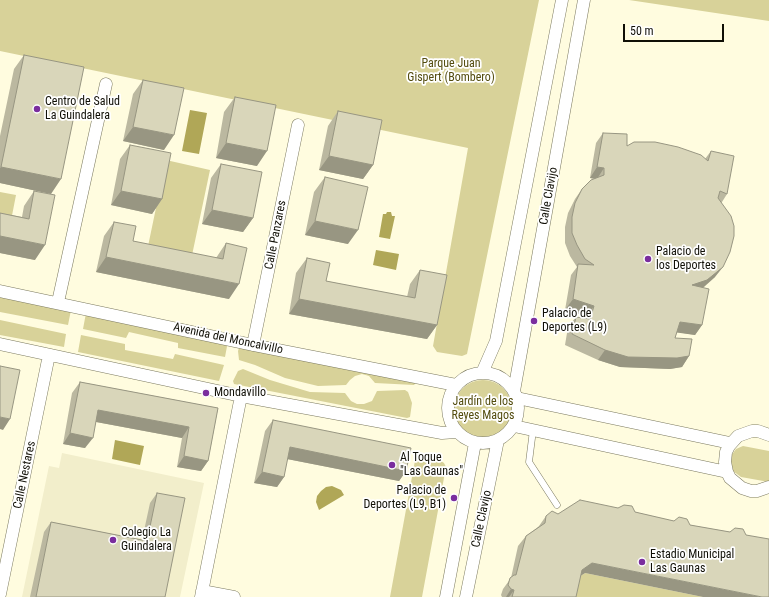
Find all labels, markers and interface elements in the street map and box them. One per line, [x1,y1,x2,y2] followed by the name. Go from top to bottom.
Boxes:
[625,16,726,42] scale bar
[630,24,654,38] text: 50 m
[407,57,495,85] park label: Parque Juan Gispert (Bombero)
[45,95,120,123] place label: Centro de Salud La Guindalera
[32,104,42,114] marker: Centro de Salud La Guindalera
[537,166,561,226] street label: Calle Clavijo
[262,199,290,271] street label: Calle Panzares
[656,245,716,273] place label: Palacio de los Deportes
[643,254,653,264] marker: Palacio de los Deportes
[542,307,607,335] place label: Palacio de Deportes (L9)
[529,316,539,326] marker: Palacio de Deportes (L9)
[172,320,284,358] street label: Avenida del Moncalvillo
[214,386,266,400] place label: Mondavillo
[201,388,211,398] marker: Mondavillo
[452,395,514,423] park label: Jardín de los Reyes Magos
[11,440,39,510] street label: Calle Nestares
[400,451,463,479] place label: Al Toque "Las Gaunas"
[387,460,397,470] marker: Al Toque "Las Gaunas"
[363,484,446,512] place label: Palacio de Deportes (L9, B1)
[469,489,495,549] street label: Calle Clavijo
[449,493,459,503] marker: Palacio de Deportes (L9, B1)
[121,526,172,554] place label: Colegio La Guindalera
[108,535,118,545] marker: Colegio La Guindalera
[650,548,734,576] place label: Estadio Municipal Las Gaunas
[637,557,647,567] marker: Estadio Municipal Las Gaunas

